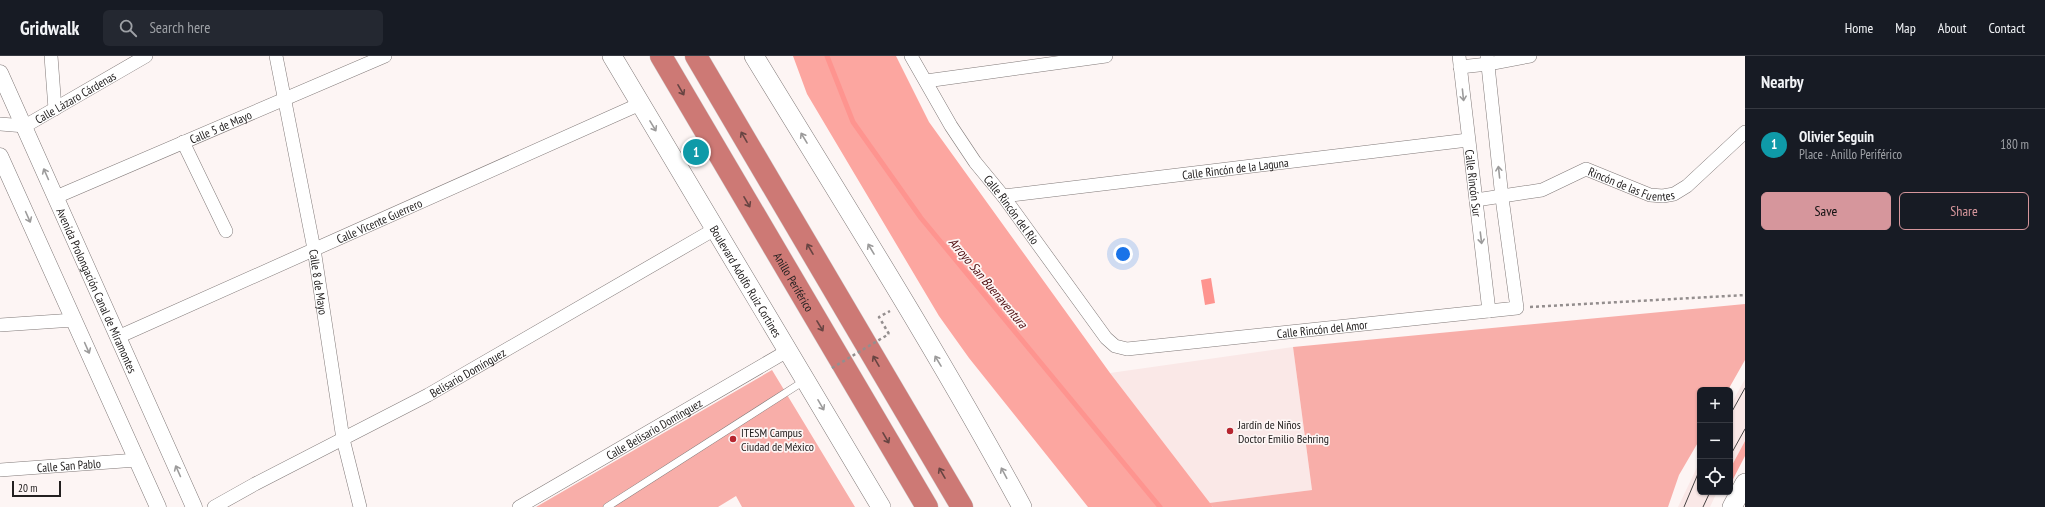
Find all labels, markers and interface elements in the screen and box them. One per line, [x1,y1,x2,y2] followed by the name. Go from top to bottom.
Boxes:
[103,10,383,46] search box
[20,16,79,40] text: Gridwalk
[117,17,139,39] icon: search
[149,18,210,37] text: Search here
[1845,19,1873,37] text: Home
[1895,19,1916,37] text: Map
[1938,19,1967,37] text: About
[1989,19,2025,37] text: Contact
[32,68,118,126] street label: Calle Lázaro Cárdenas
[1761,71,1804,93] text: Nearby
[678,84,686,96] one-way arrow
[1459,88,1467,101] one-way arrow
[187,107,254,146] street label: Calle 5 de Mayo
[649,120,657,132] one-way arrow
[1799,127,1874,146] text: Olivier Seguin
[740,131,748,143] one-way arrow
[799,132,807,144] one-way arrow
[1771,136,1777,153] text: 1
[2000,136,2029,153] text: 180 m
[683,137,709,167] pin: 1
[1799,146,1902,163] text: Place · Anillo Periférico
[1463,149,1485,218] street label: Calle Rincón Sur
[1181,154,1290,182] street label: Calle Rincón de la Laguna
[1586,163,1676,204] street label: Rincón de las Fuentes
[1496,166,1503,179] one-way arrow
[42,168,49,180] one-way arrow
[981,172,1043,247] street label: Calle Rincón del Río
[1761,192,1891,230] button: Save
[1899,192,2029,230] button: Share
[334,195,424,246] street label: Calle Vicente Guerrero
[743,196,751,207] one-way arrow
[54,205,141,375] street label: Avenida Prolongación Canal de Miramontes
[24,210,32,222] one-way arrow
[707,222,785,340] street label: Boulevard Adolfo Ruiz Cortines
[1477,231,1484,244] one-way arrow
[945,234,1031,333] water label: Arroyo San Buenaventura
[806,243,814,255] one-way arrow
[867,244,875,255] one-way arrow
[1113,244,1133,264] your location
[307,248,331,316] street label: Calle 8 de Mayo
[771,249,817,314] street label: Anillo Periférico
[1276,316,1369,341] street label: Calle Rincón del Amor
[817,320,825,332] one-way arrow
[84,342,91,354] one-way arrow
[427,344,508,400] street label: Belisario Domínguez
[872,355,880,367] one-way arrow
[933,355,941,367] one-way arrow
[1697,387,1733,495] map controls
[1697,387,1733,423] button: +
[603,395,705,462] street label: Calle Belisario Domínguez
[818,399,826,411] one-way arrow
[1237,417,1329,446] place label: Jardín de Niños Doctor Emilio Behring
[1697,423,1733,459] button: −
[741,425,814,454] place label: ITESM Campus Ciudad de México
[1225,426,1235,436] marker: Jardín de Niños Doctor Emilio Behring
[883,432,891,444] one-way arrow
[728,434,738,444] marker: ITESM Campus Ciudad de México
[36,455,101,475] street label: Calle San Pablo
[1697,459,1733,495] button: locate
[174,466,182,478] one-way arrow
[999,467,1007,479] one-way arrow
[938,468,946,479] one-way arrow
[12,479,61,498] scale bar
[18,481,37,495] text: 20 m

